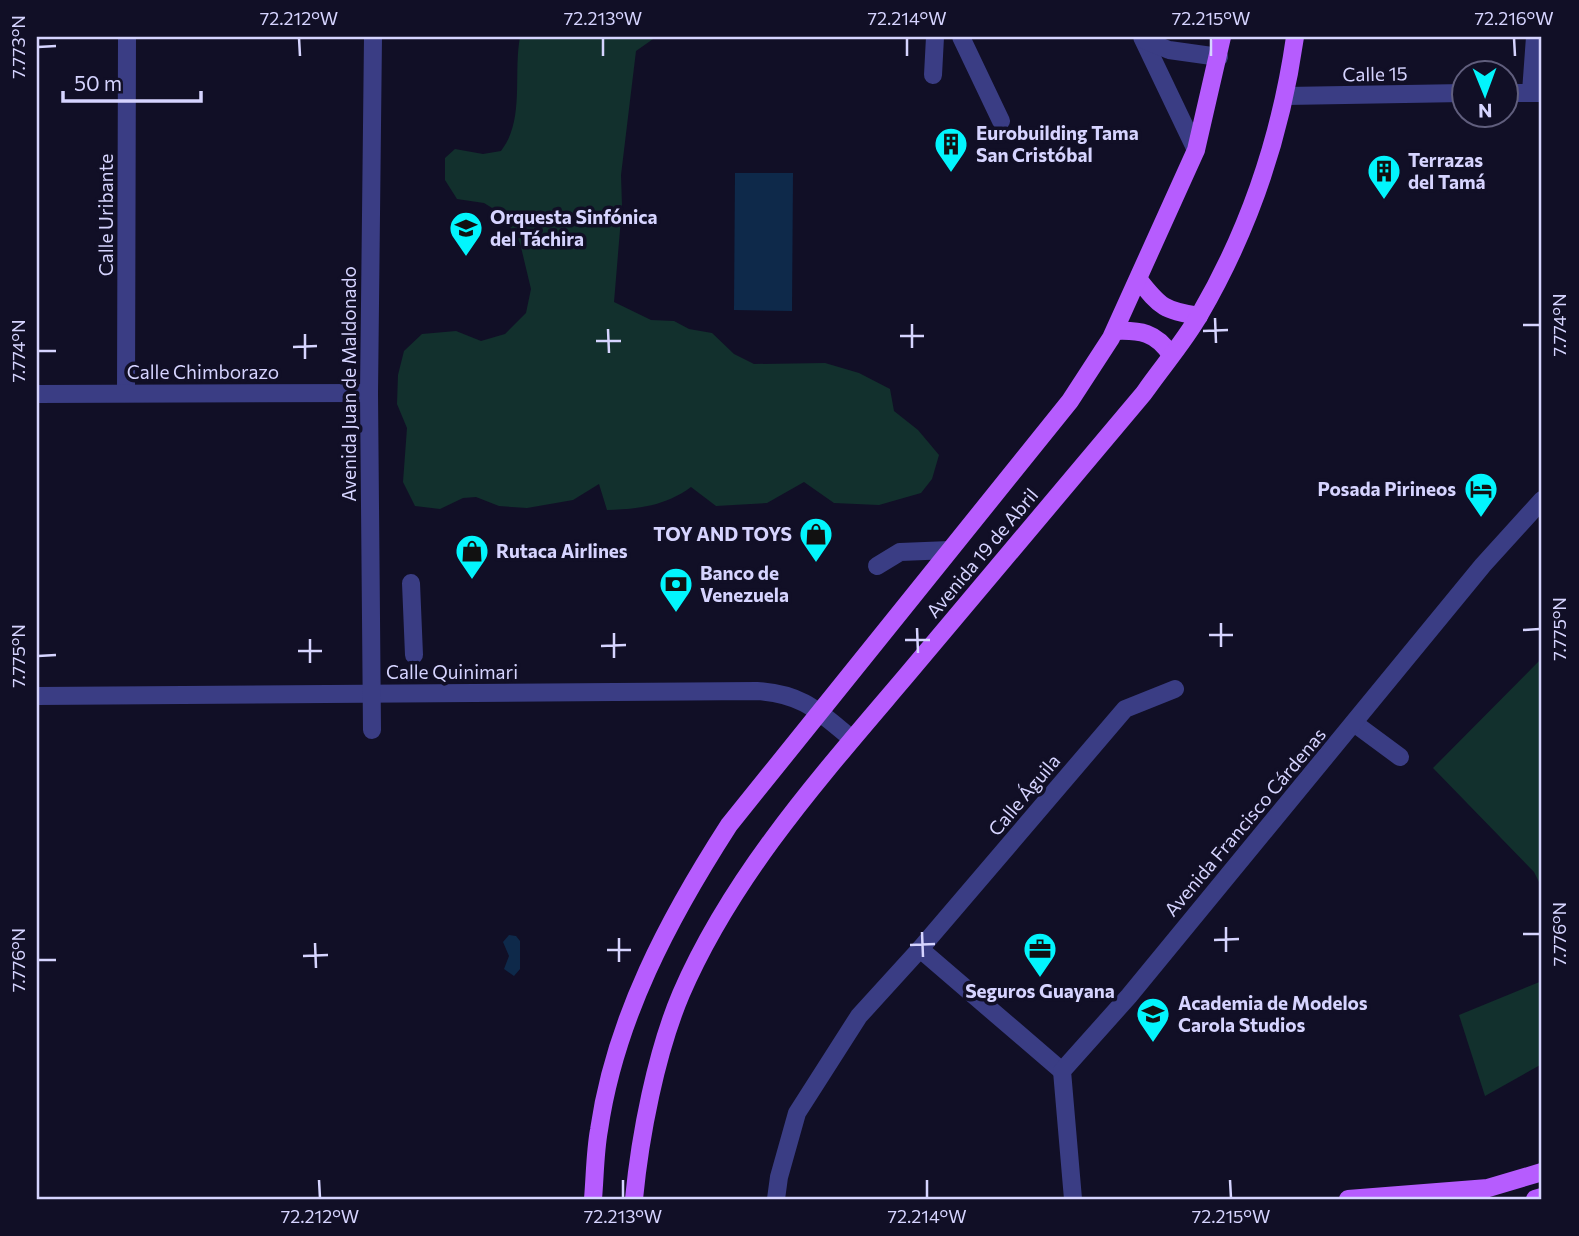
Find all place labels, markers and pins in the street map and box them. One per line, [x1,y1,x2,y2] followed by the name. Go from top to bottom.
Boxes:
[976,121,1139,166] place label: Eurobuilding Tama San Cristóbal
[932,125,970,174] building icon: Eurobuilding Tama San Cristóbal
[1408,148,1485,193] place label: Terrazas del Tamá
[1365,152,1403,201] building icon: Terrazas del Tamá
[490,205,657,250] place label: Orquesta Sinfónica del Táchira
[447,209,485,258] school or university icon: Orquesta Sinfónica del Táchira
[1462,470,1500,519] hotel icon: Posada Pirineos
[1317,477,1456,500] place label: Posada Pirineos
[797,515,835,564] shop icon: TOY AND TOYS
[653,522,792,545] place label: TOY AND TOYS
[453,532,491,581] shop icon: Rutaca Airlines
[496,539,628,562] place label: Rutaca Airlines
[700,561,789,606] place label: Banco de Venezuela
[657,565,695,614] bank icon: Banco de Venezuela
[1021,930,1059,979] office icon: Seguros Guayana
[965,979,1115,1002] place label: Seguros Guayana
[1178,991,1368,1036] place label: Academia de Modelos Carola Studios
[1134,995,1172,1044] school or university icon: Academia de Modelos Carola Studios

